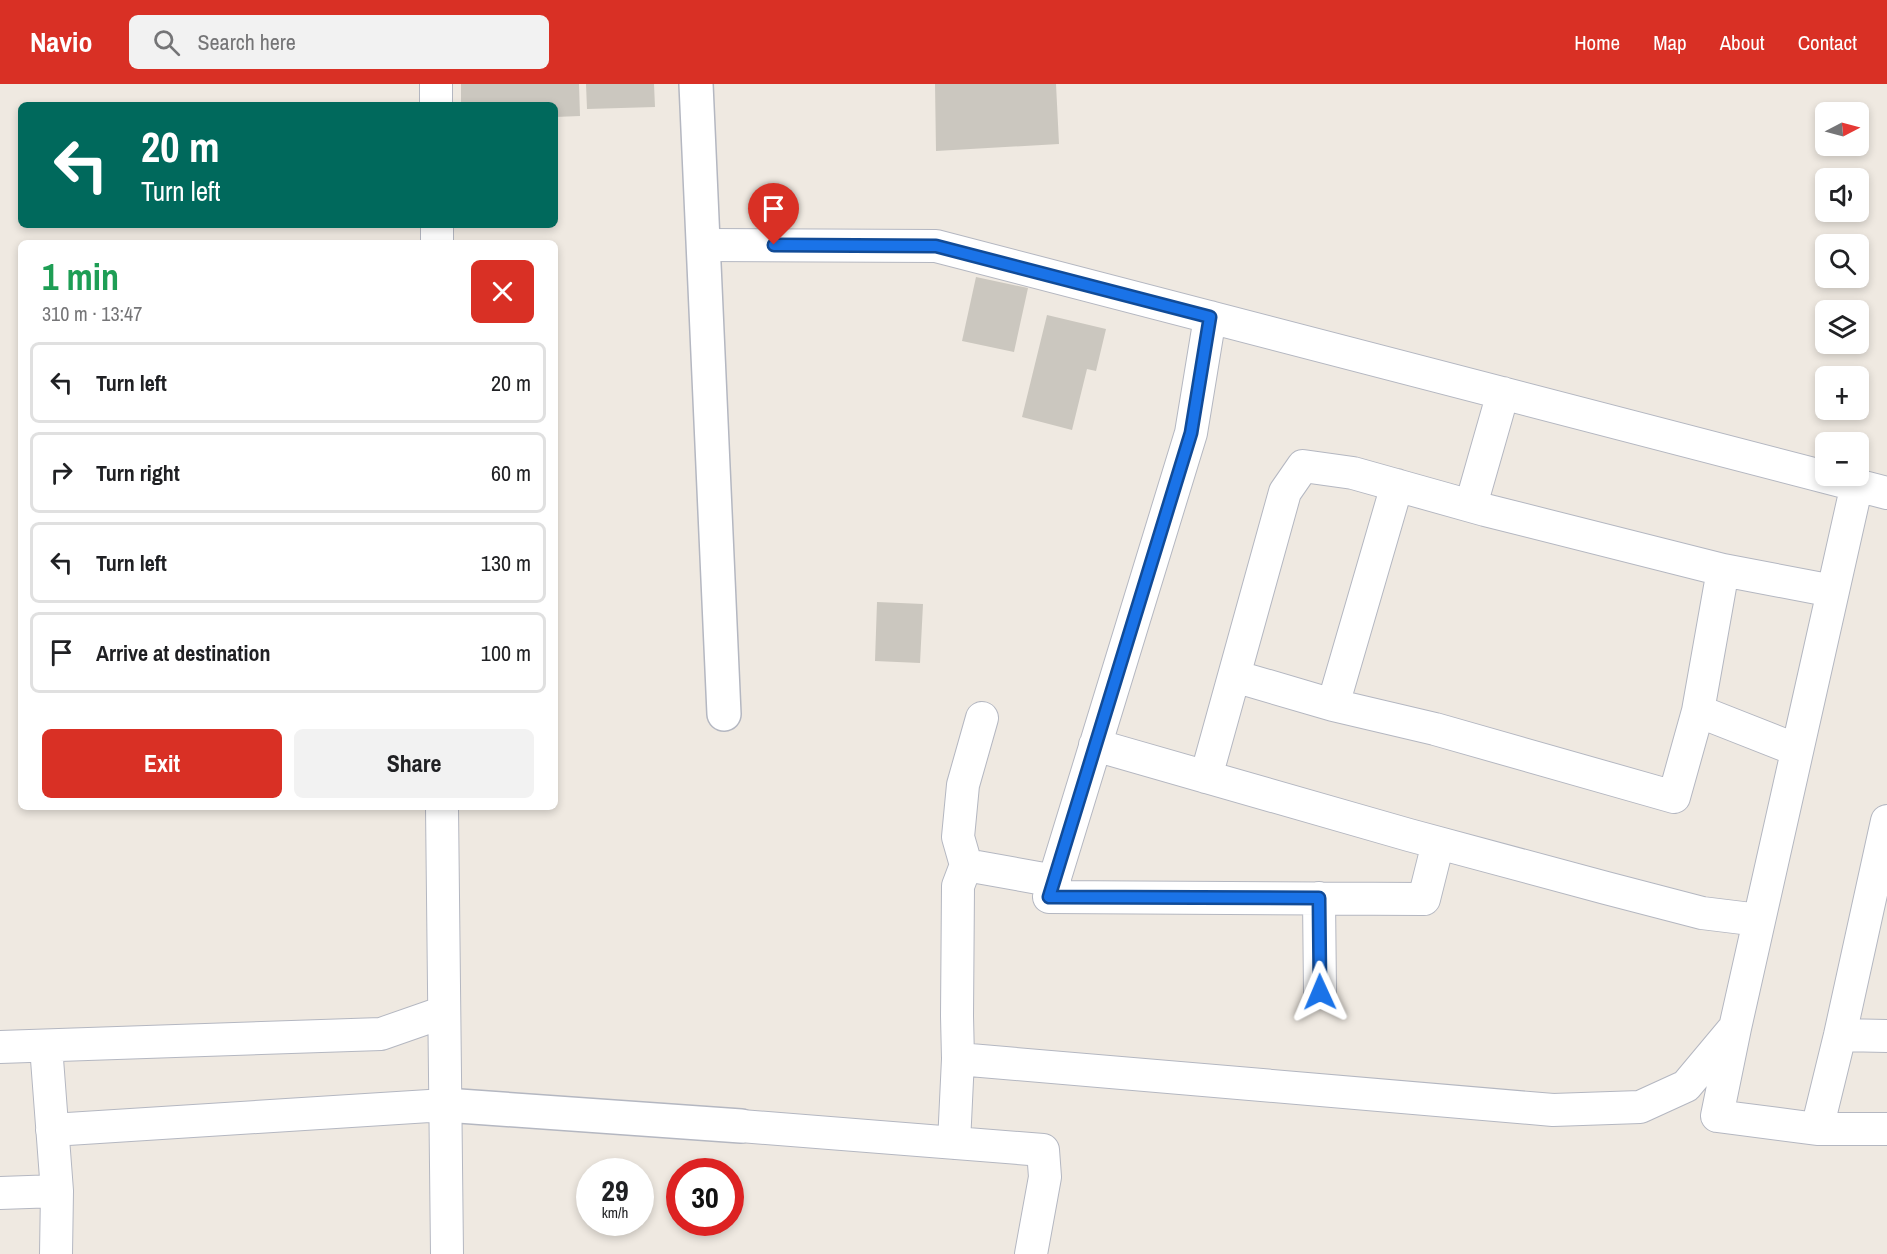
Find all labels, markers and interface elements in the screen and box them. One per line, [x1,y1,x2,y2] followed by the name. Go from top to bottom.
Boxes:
[129,15,549,69] search box
[30,23,93,61] text: Navio
[150,26,183,59] icon: search
[198,27,296,57] text: Search here
[1574,28,1620,57] text: Home
[1653,28,1687,57] text: Map
[1720,28,1765,57] text: About
[1798,28,1857,57] text: Contact
[1815,102,1869,156] north arrow
[1815,102,1869,486] map controls
[141,119,220,175] text: 20 m
[42,126,120,204] icon: left
[1815,168,1869,222] button: sound
[141,173,220,209] text: Turn left
[748,183,799,245] pin
[757,192,790,225] icon: arrive
[1815,234,1869,288] button: search
[42,253,119,301] text: 1 min
[471,260,534,323] button: close
[42,300,142,327] text: 310 m · 13:47
[1815,300,1869,354] button: layers
[45,366,78,399] icon: left
[1815,366,1869,420] button: +
[96,368,167,398] text: Turn left
[491,368,531,398] text: 20 m
[1815,432,1869,486] button: −
[45,456,78,489] icon: right
[96,458,180,488] text: Turn right
[491,458,531,488] text: 60 m
[45,546,78,579] icon: left
[96,548,167,578] text: Turn left
[481,548,531,578] text: 130 m
[45,636,78,669] icon: arrive
[96,638,270,668] text: Arrive at destination
[481,638,531,668] text: 100 m
[42,729,282,798] button: Exit
[294,729,534,798] button: Share
[1288,960,1352,1024] position arrow
[666,1158,744,1236] speed limit sign: 30
[601,1170,629,1210] text: 29
[602,1202,628,1223] text: km/h

